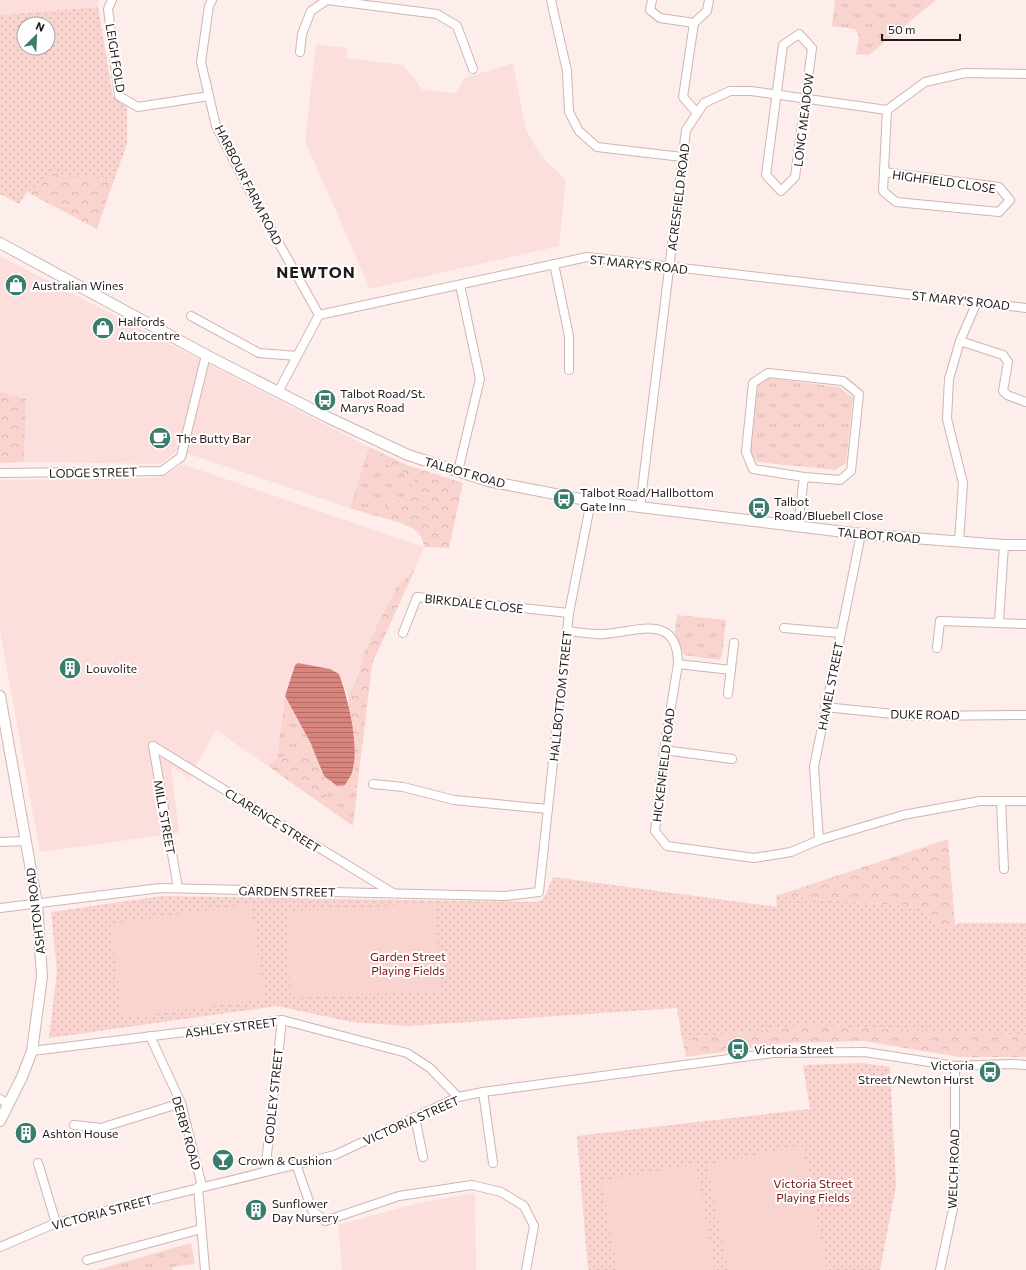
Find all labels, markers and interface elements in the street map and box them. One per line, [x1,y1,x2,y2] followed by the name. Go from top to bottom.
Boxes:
[16,16,56,56] north arrow
[882,16,960,42] scale bar
[34,19,47,34] text: N
[104,22,128,94] street label: LEIGH FOLD
[888,22,916,36] text: 50 m
[790,72,816,168] street label: LONG MEADOW
[213,123,285,248] street label: HARBOUR FARM ROAD
[664,142,692,252] street label: ACRESFIELD ROAD
[891,167,997,195] street label: HIGHFIELD CLOSE
[589,252,689,276] street label: ST MARY'S ROAD
[276,262,356,281] district label: NEWTON
[3,272,29,298] shop icon: Australian Wines
[32,278,124,292] place label: Australian Wines
[911,288,1011,312] street label: ST MARY'S ROAD
[118,314,180,342] place label: Halfords Autocentre
[90,315,116,341] shop icon: Halfords Autocentre
[340,386,426,414] place label: Talbot Road/St. Marys Road
[312,387,338,413] bus stop icon: Talbot Road/St. Marys Road
[147,425,173,451] cafe icon: The Butty Bar
[176,431,251,445] place label: The Butty Bar
[423,454,507,490] street label: TALBOT ROAD
[49,464,137,480] street label: LODGE STREET
[580,485,714,513] place label: Talbot Road/Hallbottom Gate Inn
[551,486,577,512] bus stop icon: Talbot Road/Hallbottom Gate Inn
[774,494,883,522] place label: Talbot Road/Bluebell Close
[746,495,772,521] bus stop icon: Talbot Road/Bluebell Close
[837,524,921,546] street label: TALBOT ROAD
[424,591,524,615] street label: BIRKDALE CLOSE
[546,630,574,762] street label: HALLBOTTOM STREET
[815,640,845,731] street label: HAMEL STREET
[57,655,83,681] building icon: Louvolite
[86,661,137,675] place label: Louvolite
[890,706,960,722] street label: DUKE ROAD
[649,707,677,823] street label: HICKENFIELD ROAD
[152,779,178,856] street label: MILL STREET
[223,785,324,855] street label: CLARENCE STREET
[23,867,47,955] street label: ASHTON ROAD
[238,883,336,899] street label: GARDEN STREET
[370,949,446,977] park label: Garden Street Playing Fields
[184,1014,278,1040] street label: ASHLEY STREET
[725,1036,751,1062] bus stop icon: Victoria Street
[754,1042,834,1056] place label: Victoria Street
[261,1047,285,1145] street label: GODLEY STREET
[858,1058,974,1086] place label: Victoria Street/Newton Hurst
[977,1059,1003,1085] bus stop icon: Victoria Street/Newton Hurst
[361,1092,461,1147] street label: VICTORIA STREET
[170,1094,204,1172] street label: DERBY ROAD
[13,1120,39,1146] building icon: Ashton House
[42,1126,118,1140] place label: Ashton House
[945,1129,961,1209] street label: WELCH ROAD
[210,1147,236,1173] bar icon: Crown & Cushion
[238,1153,332,1167] place label: Crown & Cushion
[773,1176,853,1204] park label: Victoria Street Playing Fields
[50,1192,154,1232] street label: VICTORIA STREET
[272,1196,339,1224] place label: Sunflower Day Nursery
[243,1197,269,1223] building icon: Sunflower Day Nursery

